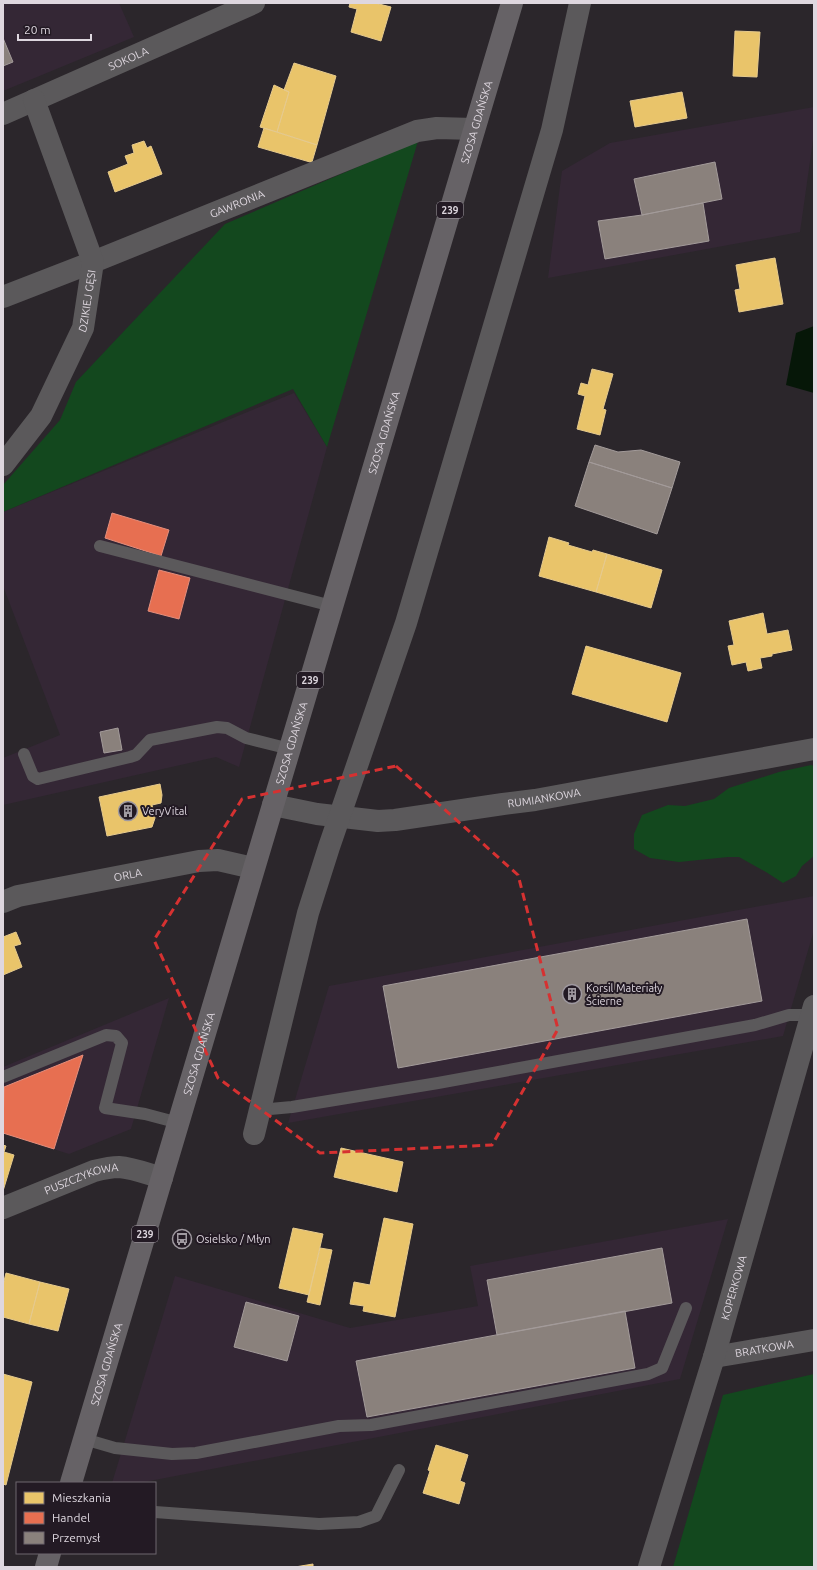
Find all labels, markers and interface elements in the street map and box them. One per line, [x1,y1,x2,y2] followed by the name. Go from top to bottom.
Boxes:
[18,16,91,42] scale bar
[24,23,51,36] text: 20 m
[107,44,151,73] street label: SOKOLA
[459,79,495,165] street label: SZOSA GDAŃSKA
[208,187,267,220] street label: GAWRONIA
[437,202,463,218] road number: 239
[76,269,98,334] street label: DZIKIEJ GĘSI
[366,389,402,475] street label: SZOSA GDAŃSKA
[297,672,323,688] road number: 239
[273,700,310,786] street label: SZOSA GDAŃSKA
[507,786,582,809] street label: RUMIANKOWA
[117,800,139,822] building icon: VeryVital
[142,805,187,817] place label: VeryVital
[113,866,144,883] street label: ORLA
[586,982,663,1007] place label: Korsil Materiały Ścierne
[561,983,583,1005] building icon: Korsil Materiały Ścierne
[181,1010,217,1096] street label: SZOSA GDAŃSKA
[43,1161,120,1197] street label: PUSZCZYKOWA
[132,1226,158,1242] road number: 239
[171,1228,193,1250] bus stop icon: Osielsko / Młyn
[196,1233,271,1245] place label: Osielsko / Młyn
[719,1253,749,1321] street label: KOPERKOWA
[88,1321,125,1407] street label: SZOSA GDAŃSKA
[734,1337,795,1359] street label: BRATKOWA
[16,1482,156,1554] legend
[52,1491,111,1504] text: Mieszkania
[52,1511,90,1524] text: Handel
[52,1531,101,1544] text: Przemysł

